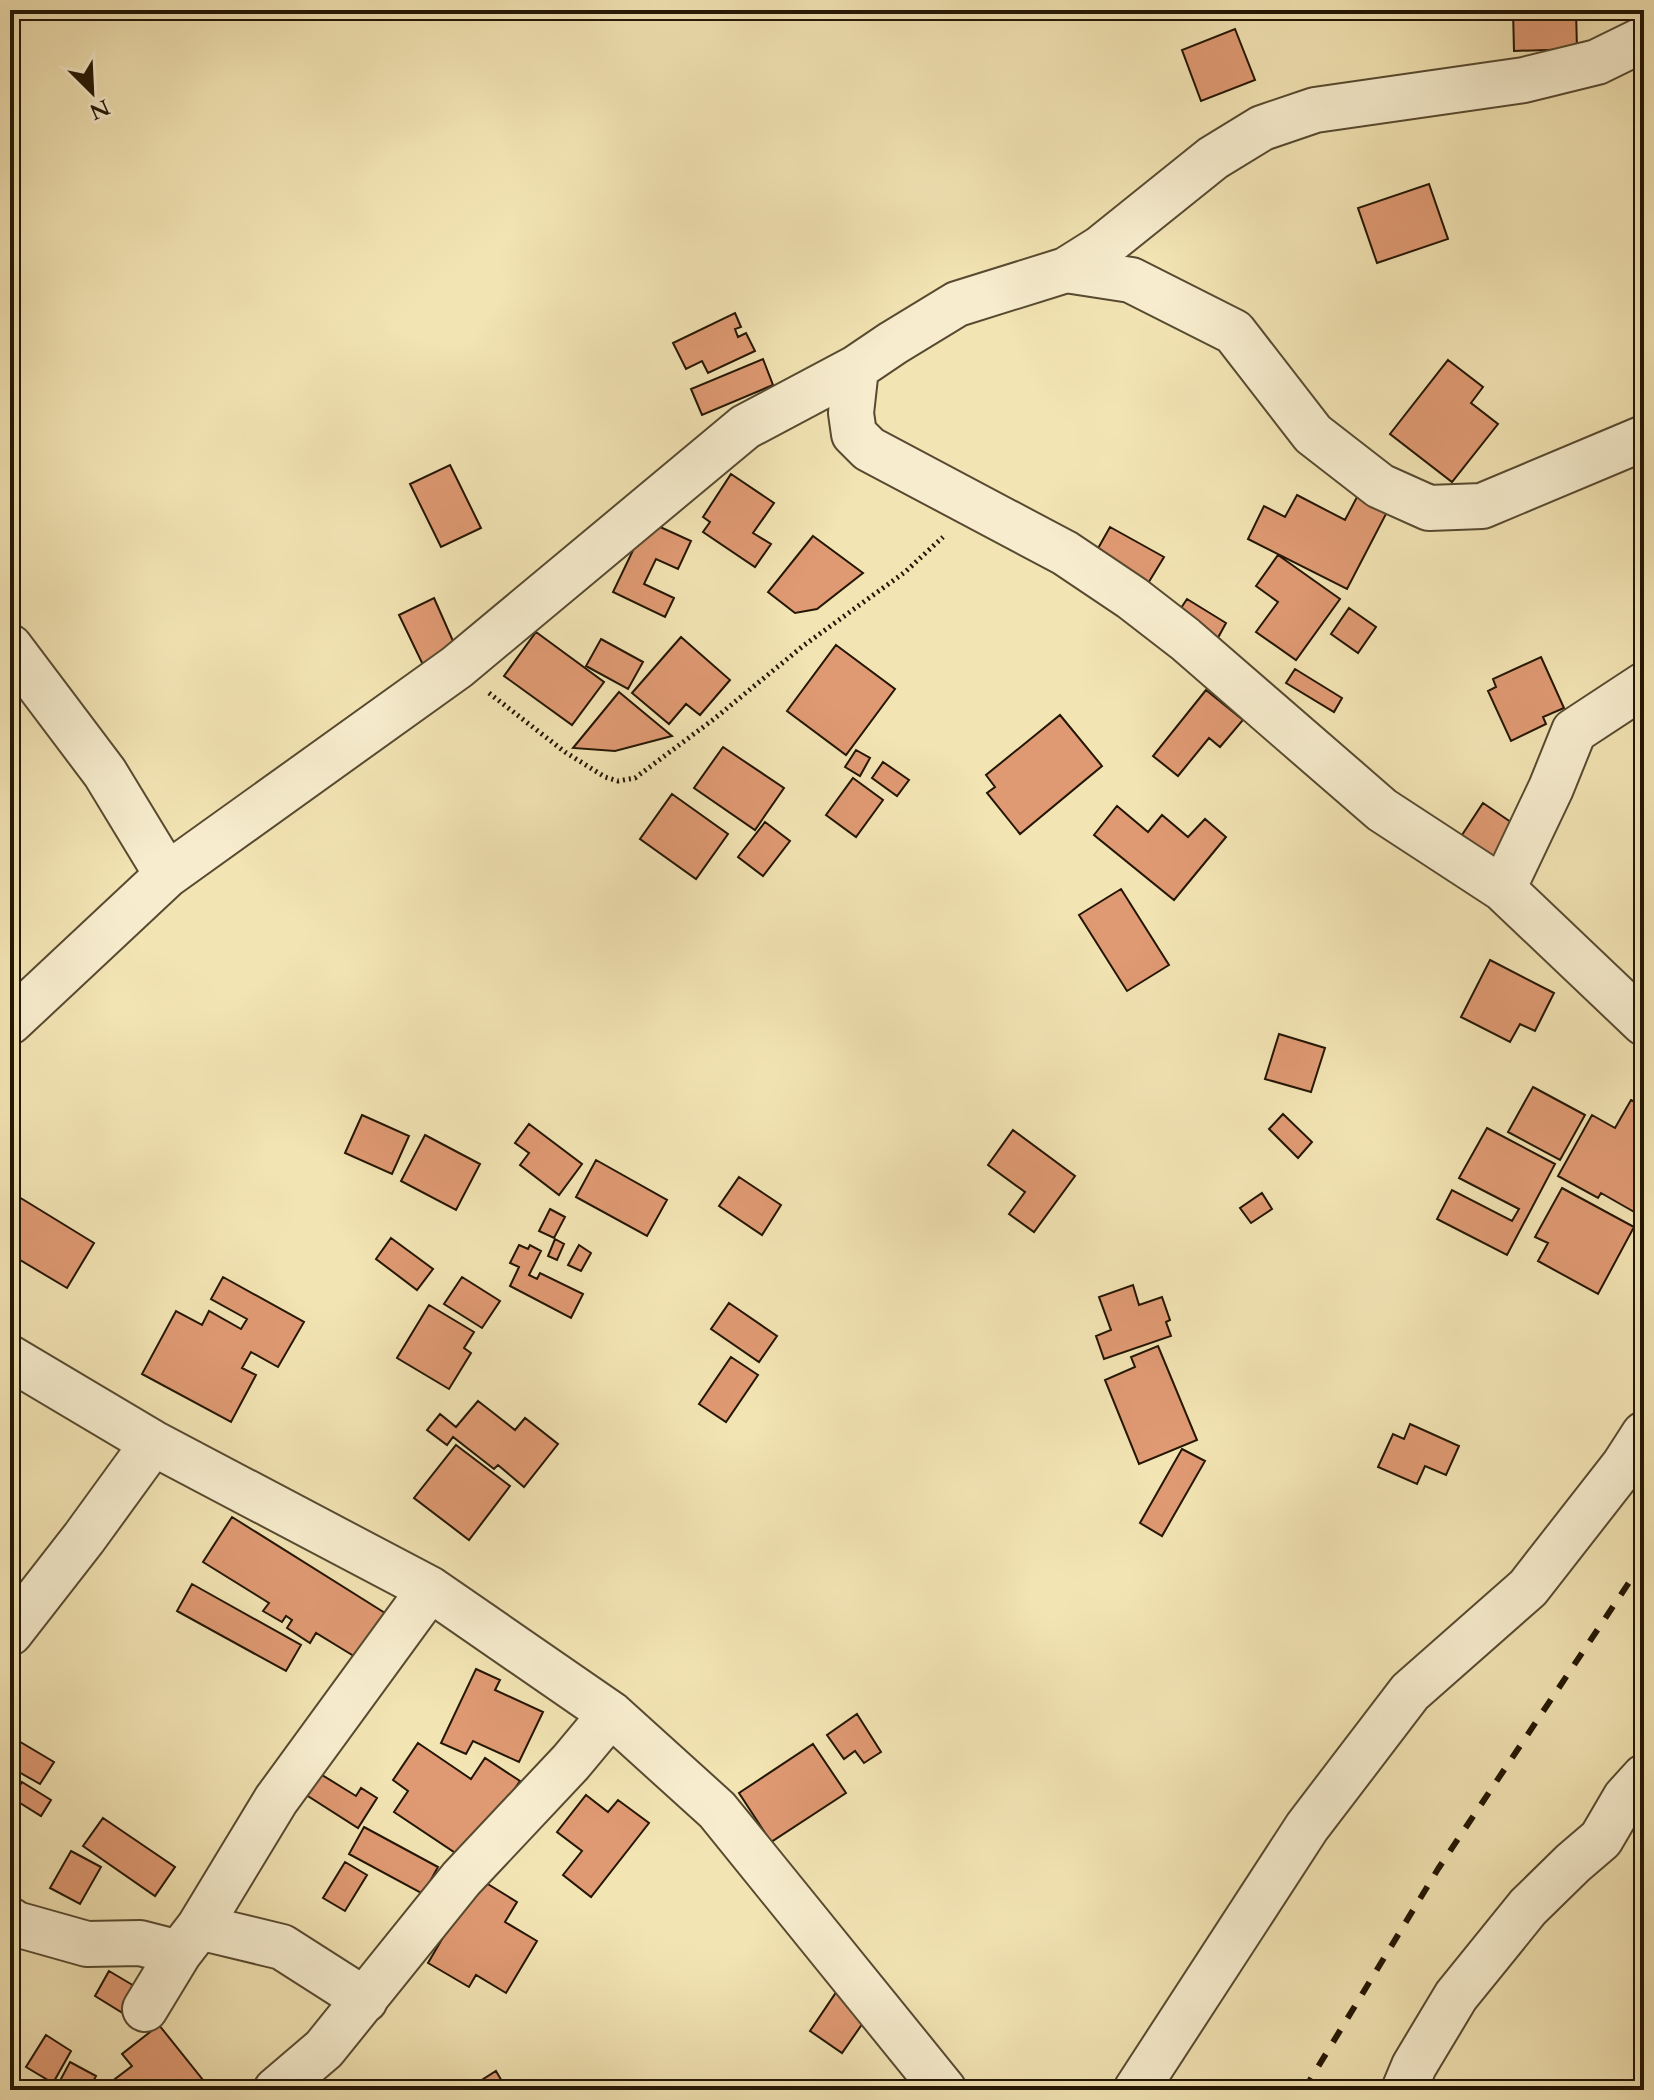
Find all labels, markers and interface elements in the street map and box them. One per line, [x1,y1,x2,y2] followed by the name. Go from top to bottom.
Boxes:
[52,52,132,132] north arrow
[85,92,115,127] text: N

